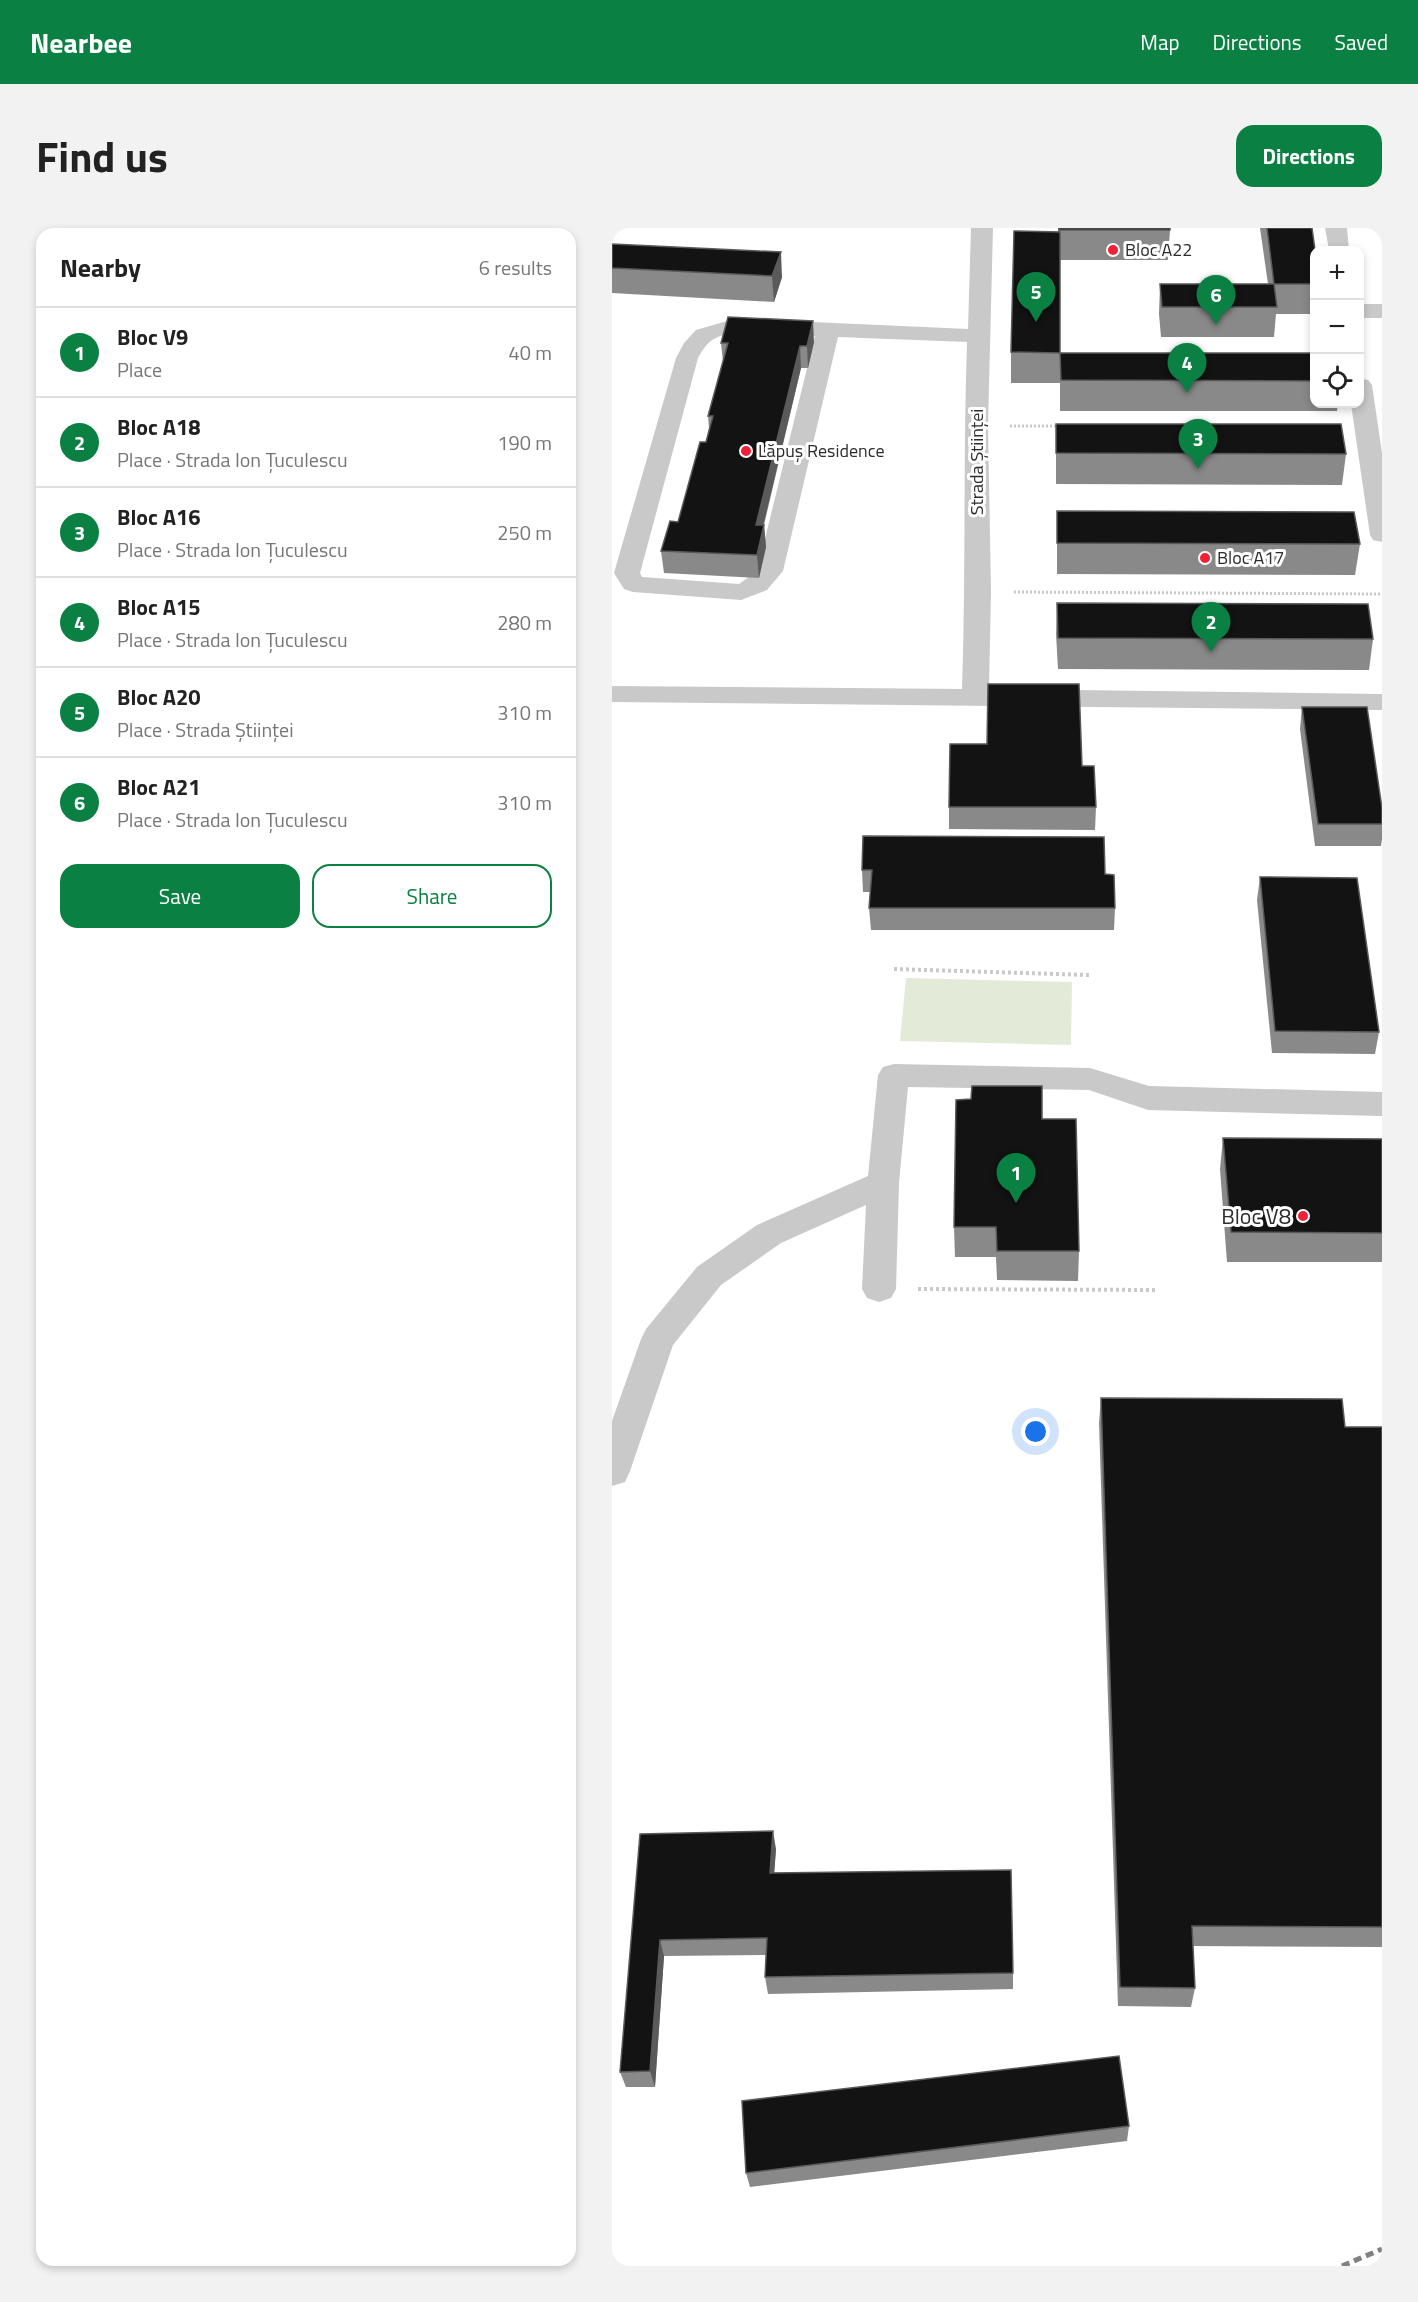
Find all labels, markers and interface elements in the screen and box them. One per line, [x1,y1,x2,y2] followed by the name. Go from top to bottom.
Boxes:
[30,21,132,64] text: Nearbee
[1140,26,1180,58] text: Map
[1213,26,1302,58] text: Directions
[1335,26,1388,58] text: Saved
[36,124,168,188] text: Find us
[1236,125,1382,187] button: Directions
[1125,236,1192,263] place label: Bloc A22
[1106,243,1120,257] marker: Bloc A22
[1310,246,1364,408] map controls
[1310,246,1364,300] button: +
[60,248,141,287] text: Nearby
[479,252,552,283] text: 6 results
[1016,272,1056,322] pin: 5
[1196,276,1236,325] pin: 6
[1310,300,1364,354] button: −
[117,320,188,354] text: Bloc V9
[74,337,85,368] text: 1
[508,337,552,368] text: 40 m
[1168,344,1206,393] pin: 4
[117,354,162,385] text: Place
[1310,354,1364,408] button: locate
[963,409,990,515] street label: Strada Științei
[117,410,201,444] text: Bloc A18
[1178,420,1218,469] pin: 3
[74,427,85,458] text: 2
[497,427,552,458] text: 190 m
[758,437,885,464] place label: Lăpuș Residence
[117,444,348,475] text: Place · Strada Ion Țuculescu
[739,444,753,458] marker: Lăpuș Residence
[117,500,201,534] text: Bloc A16
[74,517,85,548] text: 3
[497,517,552,548] text: 250 m
[117,534,348,565] text: Place · Strada Ion Țuculescu
[1217,544,1284,571] place label: Bloc A17
[1198,551,1212,565] marker: Bloc A17
[117,590,201,624] text: Bloc A15
[1192,602,1230,652] pin: 2
[74,607,85,638] text: 4
[497,607,552,638] text: 280 m
[117,624,348,655] text: Place · Strada Ion Țuculescu
[117,680,201,714] text: Bloc A20
[74,697,85,728] text: 5
[497,697,552,728] text: 310 m
[117,714,294,745] text: Place · Strada Științei
[117,770,201,804] text: Bloc A21
[74,787,85,818] text: 6
[497,787,552,818] text: 310 m
[117,804,348,835] text: Place · Strada Ion Țuculescu
[60,864,300,928] button: Save
[312,864,552,928] button: Share
[996,1154,1036,1203] pin: 1
[1221,1199,1291,1233] place label: Bloc V8
[1296,1209,1310,1223] marker: Bloc V8
[1021,1417,1050,1446] your location

